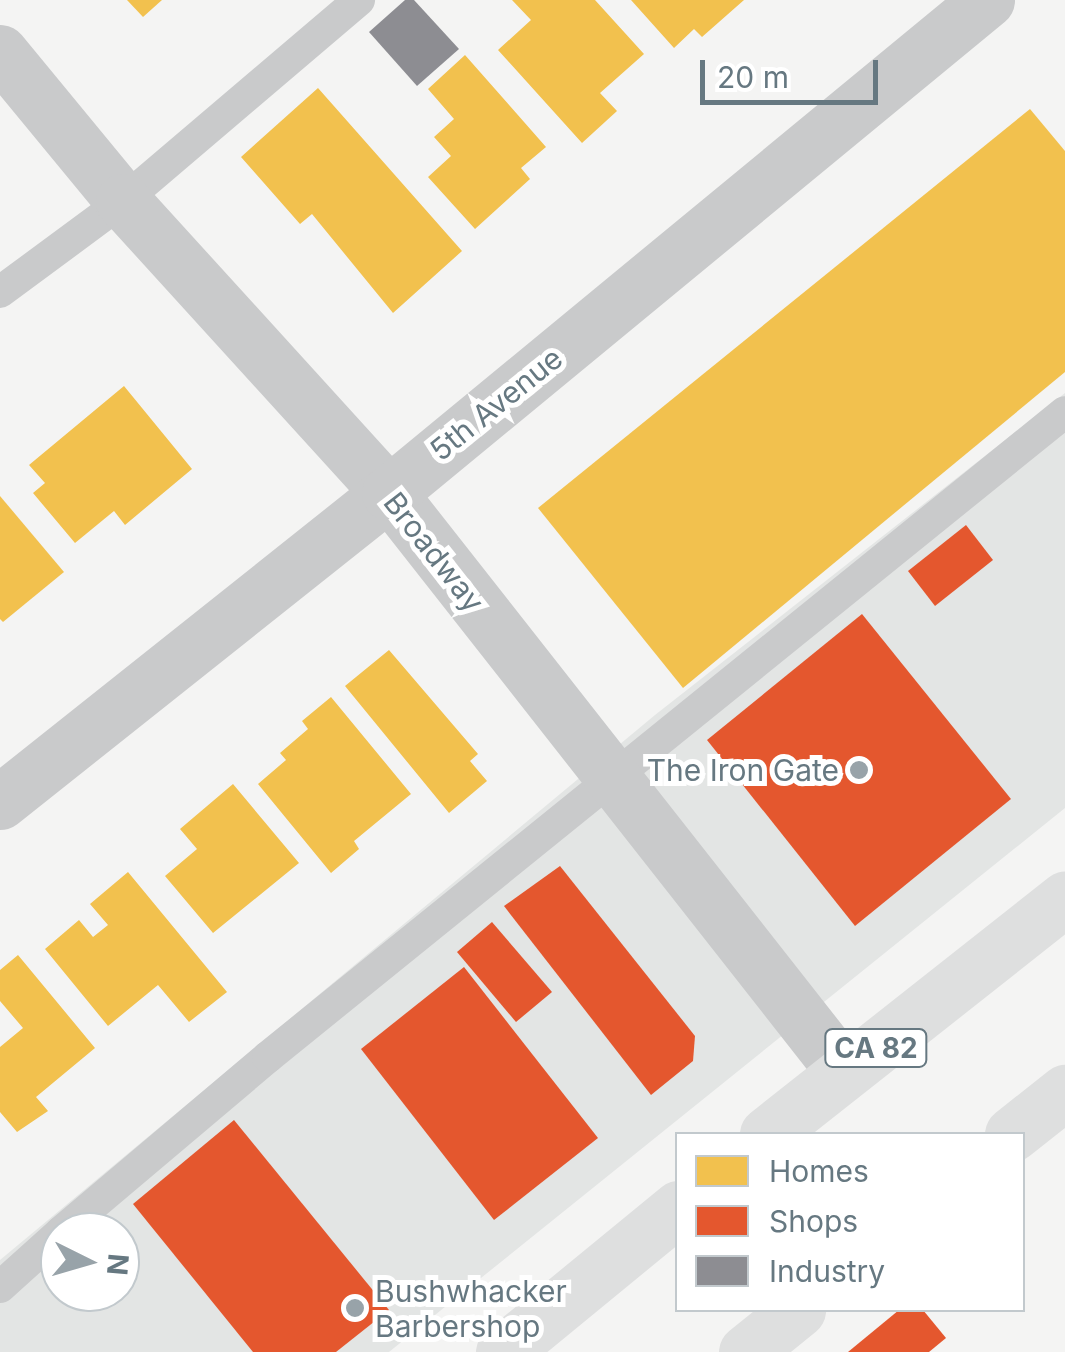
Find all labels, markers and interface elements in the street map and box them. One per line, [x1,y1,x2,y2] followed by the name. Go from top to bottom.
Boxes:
[705,40,882,102] scale bar
[717,59,789,95] text: 20 m
[423,340,569,468] street label: 5th Avenue
[376,485,492,619] street label: Broadway
[647,752,839,788] place label: The Iron Gate
[848,759,870,781] marker: The Iron Gate
[824,1025,928,1071] road number: CA 82
[675,1132,1025,1312] legend
[769,1153,869,1189] text: Homes
[769,1203,858,1239] text: Shops
[40,1212,140,1312] north arrow
[100,1252,136,1277] text: N
[769,1253,885,1289] text: Industry
[375,1273,567,1344] place label: Bushwhacker Barbershop
[344,1297,366,1319] marker: Bushwhacker Barbershop

